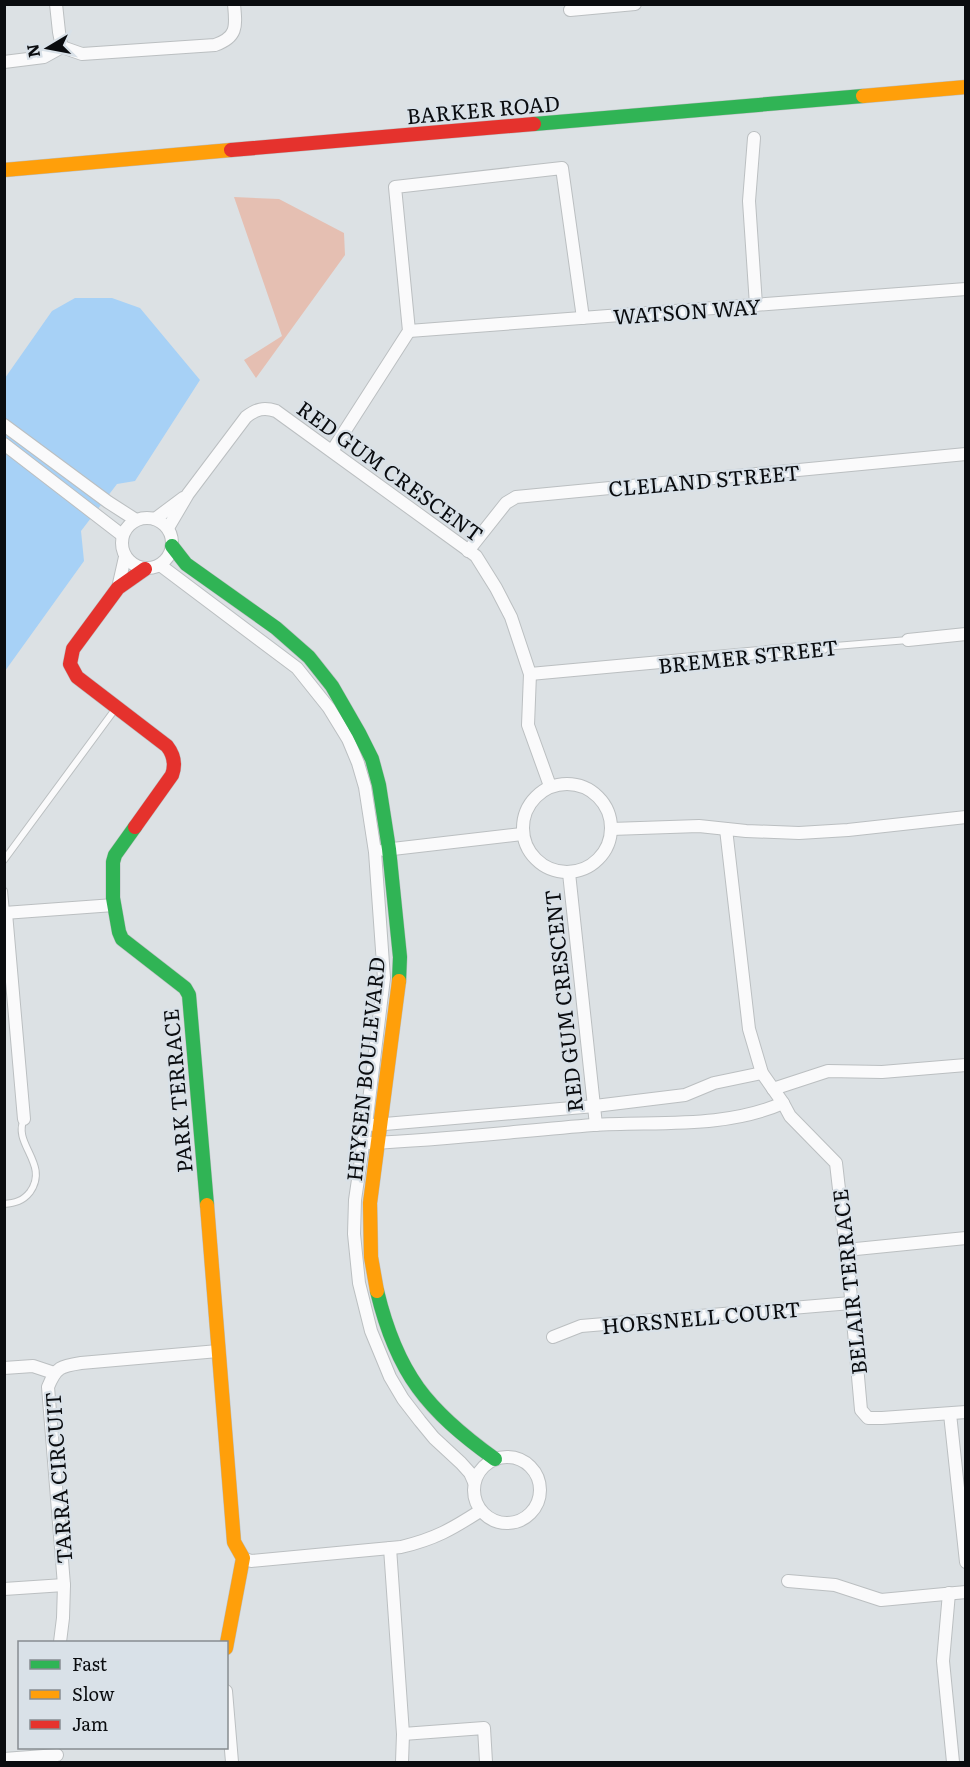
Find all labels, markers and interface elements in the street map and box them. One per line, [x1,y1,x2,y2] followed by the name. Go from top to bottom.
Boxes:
[18,18,78,78] north arrow
[19,42,45,59] text: N
[405,86,561,130] street label: BARKER ROAD
[612,289,762,331] street label: WATSON WAY
[291,392,491,548] street label: RED GUM CRESCENT
[607,455,801,503] street label: CLELAND STREET
[656,630,840,680] street label: BREMER STREET
[535,888,589,1114] street label: RED GUM CRESCENT
[337,955,391,1183] street label: HEYSEN BOULEVARD
[153,1008,199,1174] street label: PARK TERRACE
[823,1188,873,1376] street label: BELAIR TERRACE
[600,1292,802,1340] street label: HORSNELL COURT
[36,1391,78,1565] street label: TARRA CIRCUIT
[18,1641,228,1749] legend
[72,1650,108,1677] text: Fast
[72,1680,115,1707] text: Slow
[72,1710,108,1737] text: Jam

